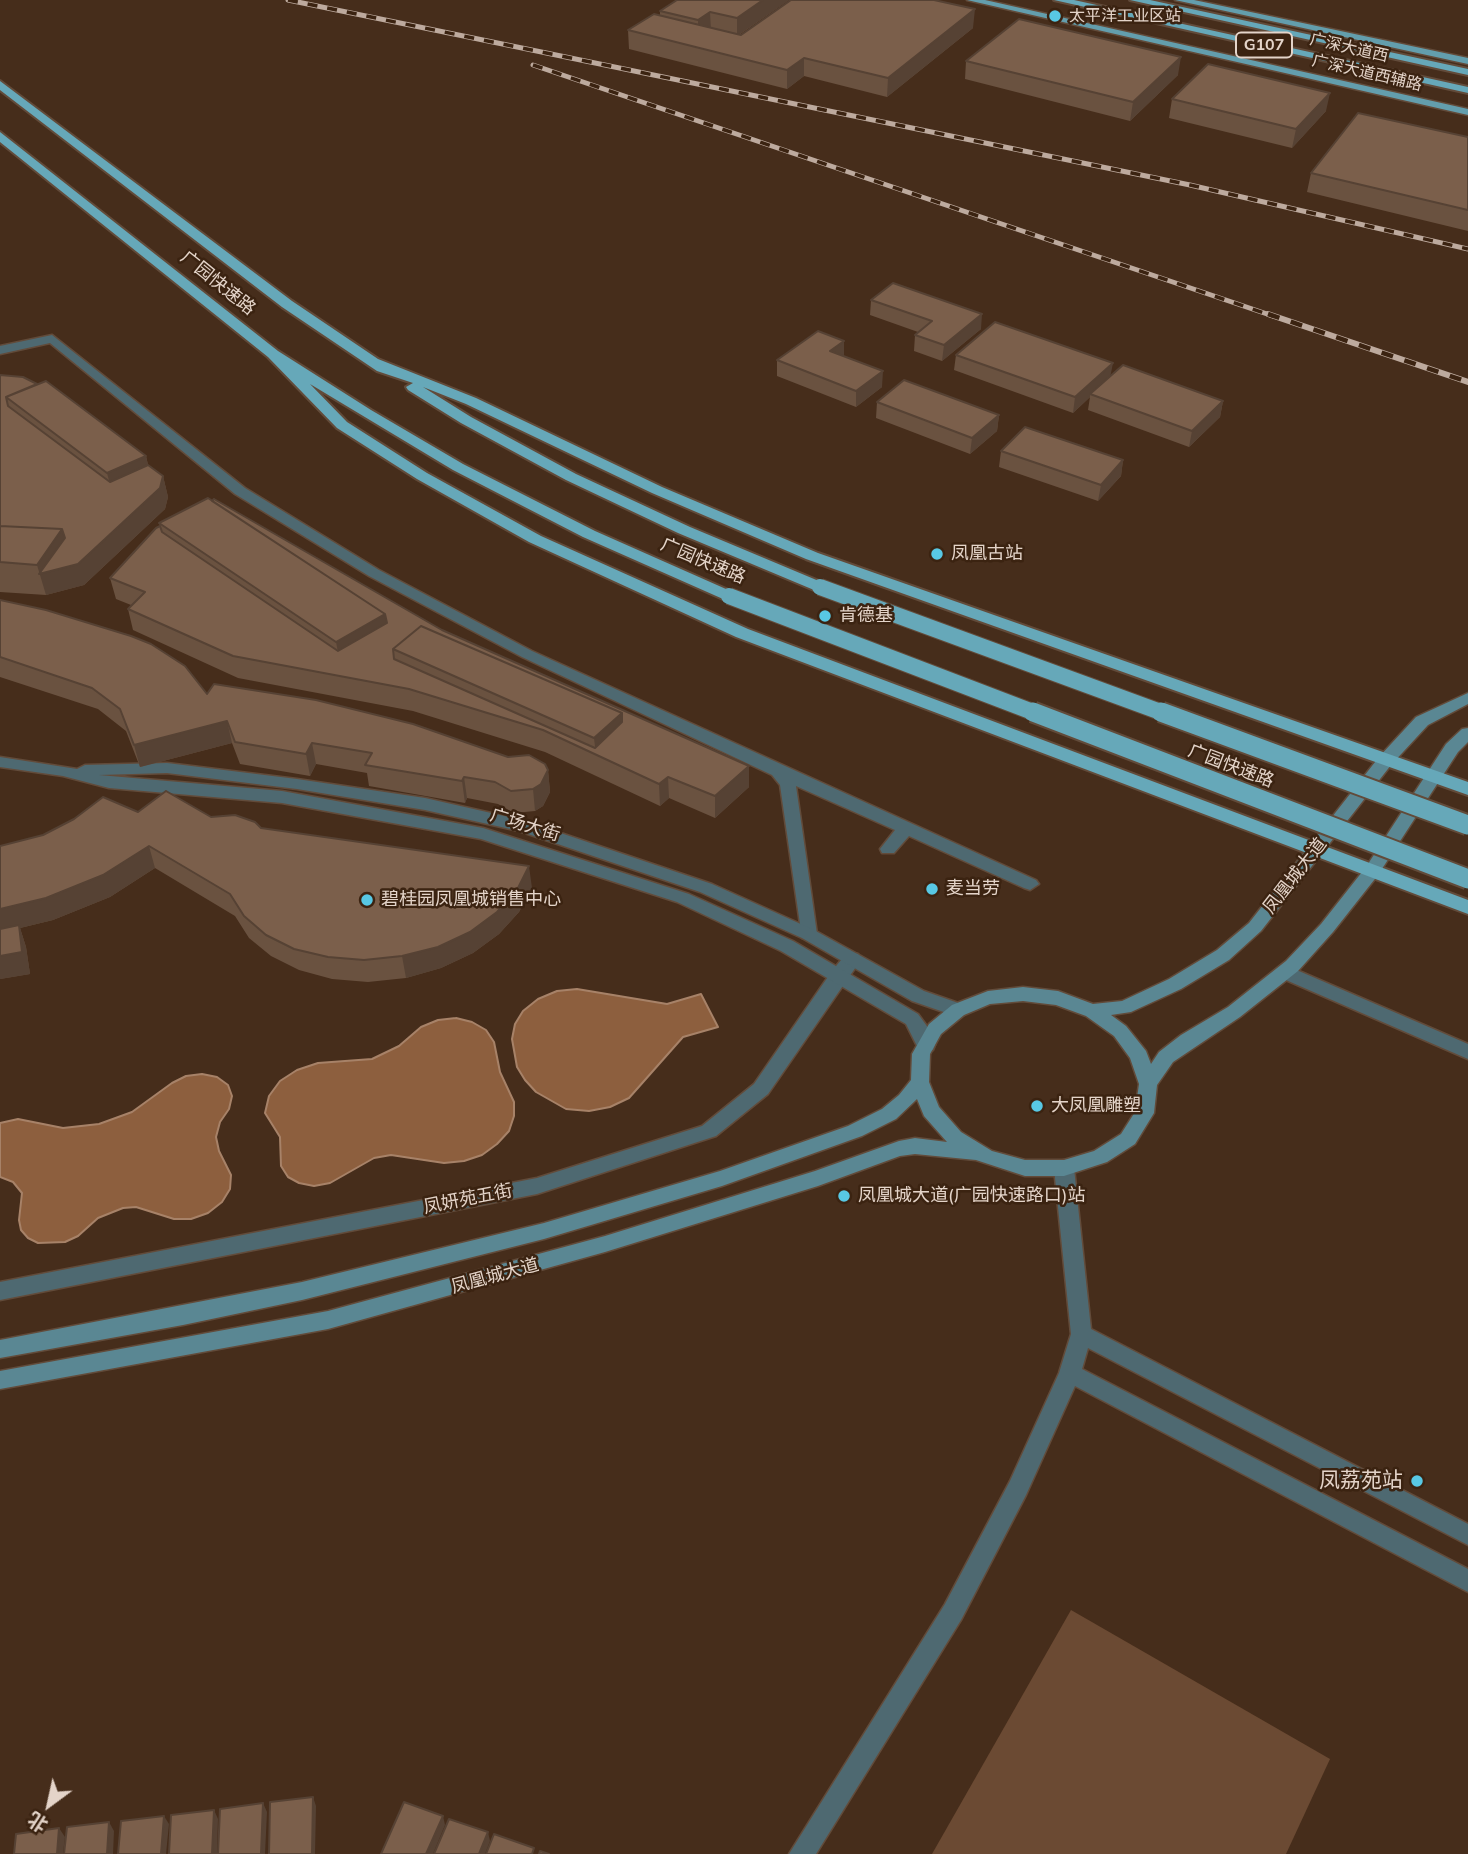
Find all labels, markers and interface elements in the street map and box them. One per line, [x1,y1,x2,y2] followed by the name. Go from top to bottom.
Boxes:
[1069,6,1181,26] place label: 太平洋工业区站
[1047,8,1063,24] marker: 太平洋工业区站
[1308,30,1390,66] street label: 广深大道西
[1236,32,1292,58] road number: G107
[1310,51,1424,95] street label: 广深大道西辅路
[176,246,260,320] street label: 广园快速路
[657,533,749,589] street label: 广园快速路
[951,543,1023,565] place label: 凤凰古站
[929,546,945,562] marker: 凤凰古站
[839,605,893,627] place label: 肯德基
[817,608,833,624] marker: 肯德基
[1185,740,1277,792] street label: 广园快速路
[487,804,563,846] street label: 广场大街
[1259,834,1331,918] street label: 凤凰城大道
[946,878,1000,900] place label: 麦当劳
[924,881,940,897] marker: 麦当劳
[381,889,561,911] place label: 碧桂园凤凰城销售中心
[359,892,375,908] marker: 碧桂园凤凰城销售中心
[1051,1095,1141,1117] place label: 大凤凰雕塑
[1029,1098,1045,1114] marker: 大凤凰雕塑
[422,1180,514,1218] street label: 凤妍苑五街
[858,1185,1085,1207] place label: 凤凰城大道(广园快速路口)站
[836,1188,852,1204] marker: 凤凰城大道(广园快速路口)站
[449,1254,541,1298] street label: 凤凰城大道
[1319,1468,1403,1494] place label: 凤荔苑站
[1409,1473,1425,1489] marker: 凤荔苑站
[14,1770,84,1840] north arrow
[23,1807,52,1838] text: 北

